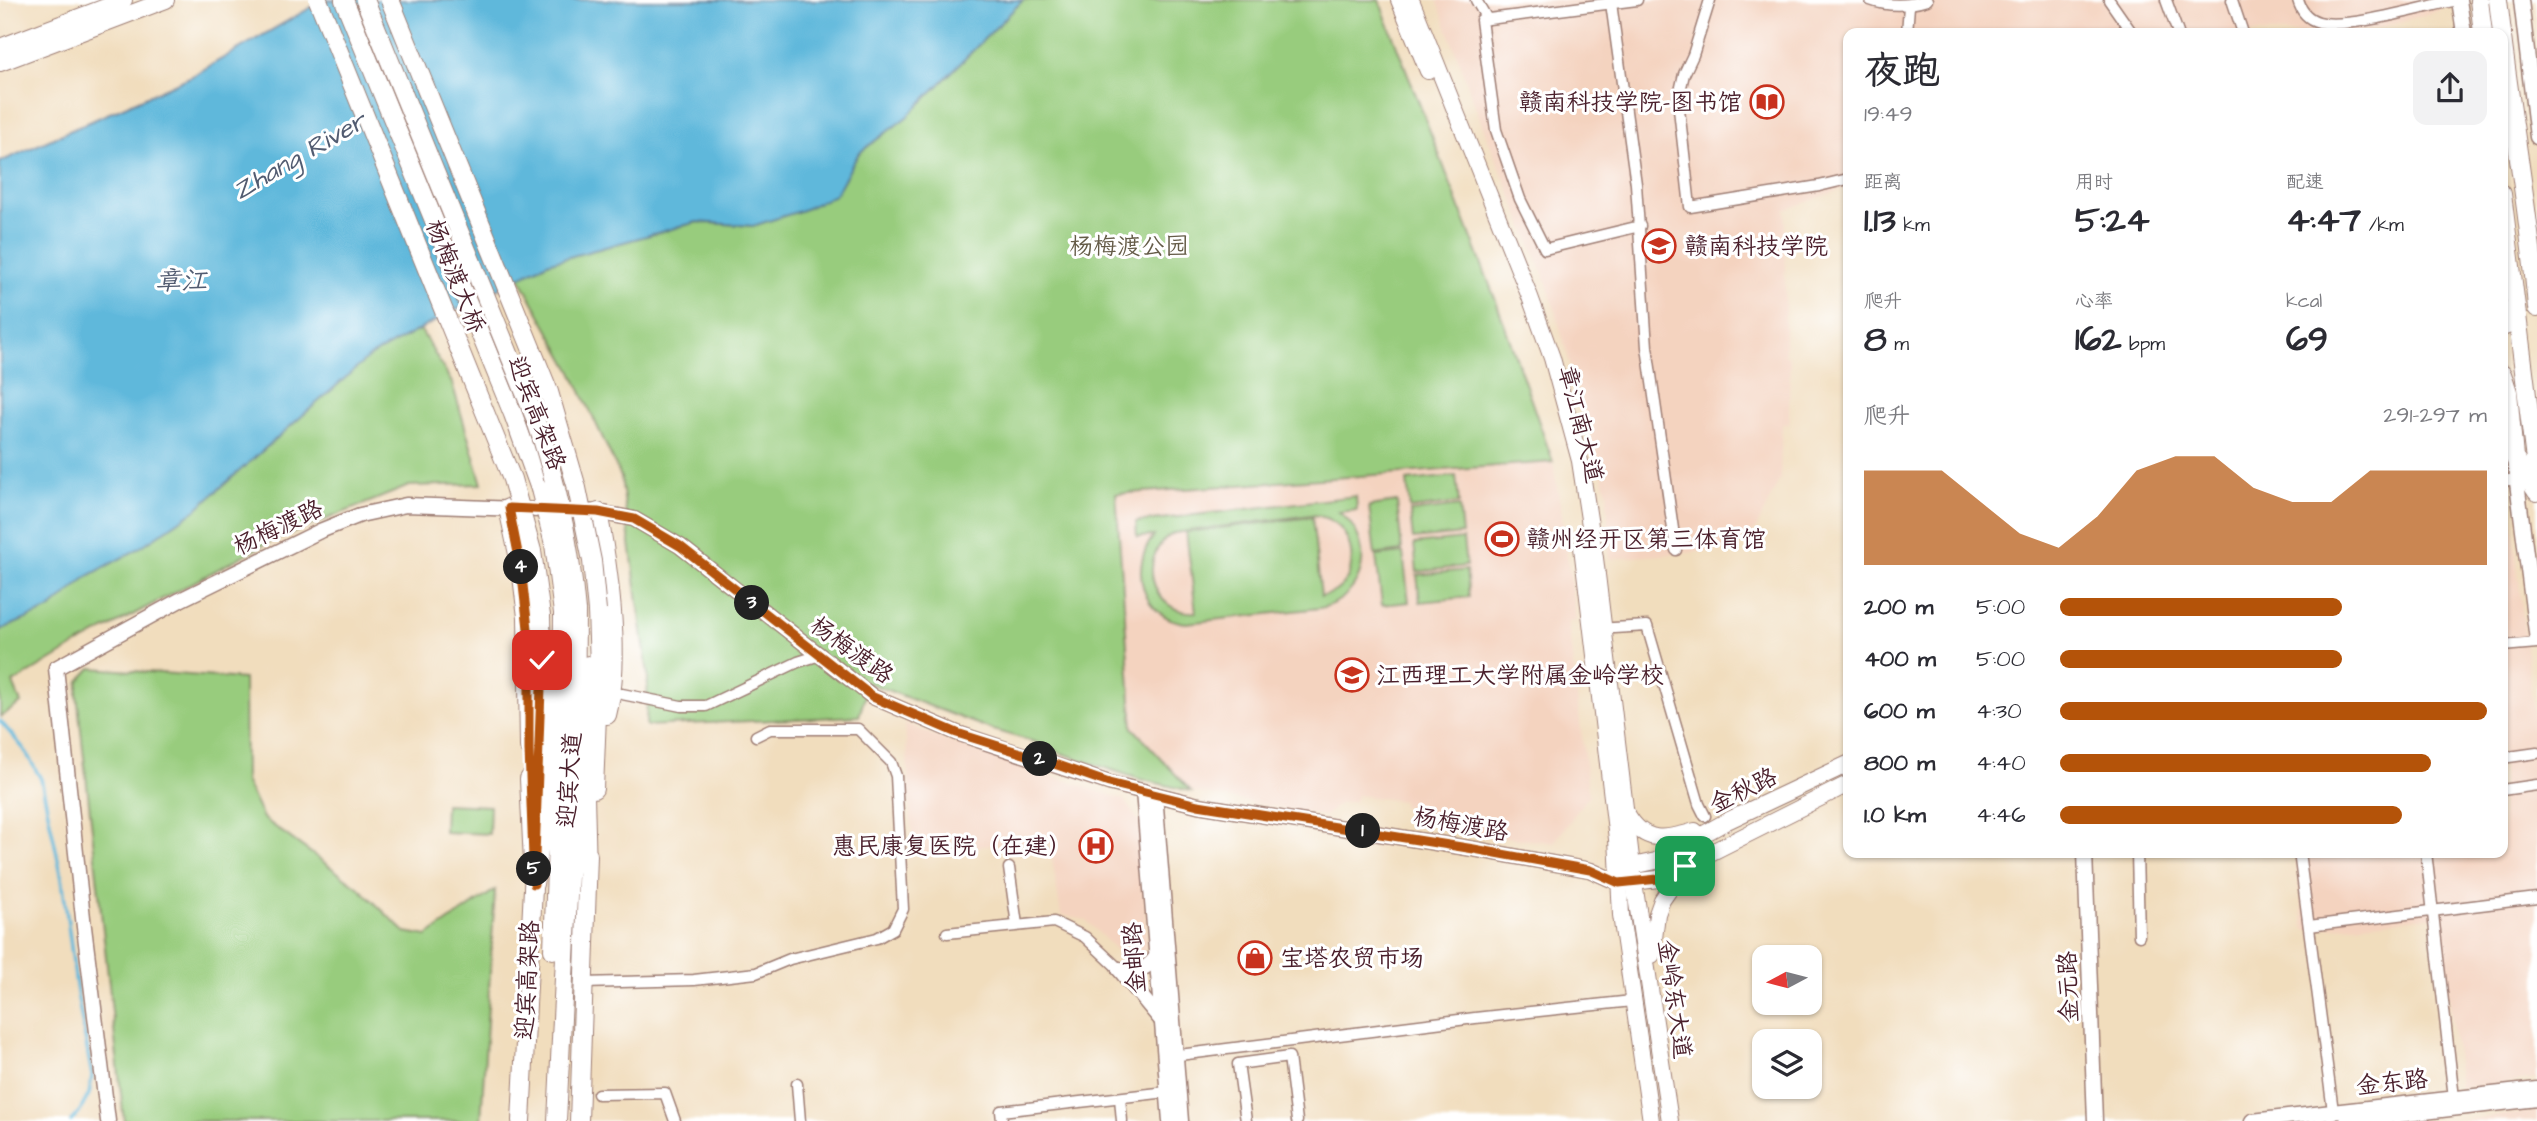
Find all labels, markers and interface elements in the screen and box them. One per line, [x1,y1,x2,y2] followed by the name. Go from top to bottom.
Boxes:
[1864,46,1940,98] text: 夜跑
[2413,51,2487,125] button: share
[1748,83,1786,121] library icon: 赣南科技学院-图书馆
[1519,86,1742,120] place label: 赣南科技学院-图书馆
[1864,98,1913,130] text: 19:49
[227,102,375,209] water label: Zhang River
[1864,169,1902,196] text: 距离
[2075,169,2113,196] text: 用时
[2286,169,2324,196] text: 配速
[1864,196,1896,245] text: 1.13
[2075,196,2149,245] text: 5:24
[2286,196,2361,245] text: 4:47
[1896,212,1930,239] text: km
[2361,212,2404,239] text: /km
[417,214,493,338] street label: 杨梅渡大桥
[1640,227,1678,265] school or university icon: 赣南科技学院
[1069,230,1189,264] park label: 杨梅渡公园
[1684,230,1828,264] place label: 赣南科技学院
[155,263,208,299] water label: 章江
[1864,288,1902,315] text: 爬升
[2075,288,2113,315] text: 心率
[2286,288,2322,315] text: kcal
[1864,315,1887,364] text: 8
[2075,315,2121,364] text: 162
[2286,315,2328,364] text: 69
[1887,331,1909,358] text: m
[2121,331,2165,358] text: bpm
[499,351,573,475] street label: 迎宾高架路
[1549,362,1611,487] street label: 章江南大道
[2383,399,2487,431] text: 291–297 m
[1864,400,1910,432] text: 爬升
[228,492,329,564] street label: 杨梅渡路
[1483,520,1521,558] sports icon: 赣州经开区第三体育馆
[1526,523,1766,557] place label: 赣州经开区第三体育馆
[504,550,538,584] pin: 4
[514,553,527,580] text: 4
[734,586,770,620] pin: 3
[747,589,756,616] text: 3
[1864,591,1933,623] text: 200 m
[1976,591,2025,623] text: 5:00
[803,609,900,693] street label: 杨梅渡路
[512,630,572,690] pin
[523,641,561,679] icon: check
[1864,643,1936,675] text: 400 m
[1976,643,2025,675] text: 5:00
[1333,656,1371,694] school or university icon: 江西理工大学附属金岭学校
[1376,659,1664,693] place label: 江西理工大学附属金岭学校
[1864,695,1935,727] text: 600 m
[1976,695,2022,727] text: 4:30
[550,731,590,829] street label: 迎宾大道
[1023,742,1058,776] pin: 2
[1034,745,1045,772] text: 2
[1864,747,1935,779] text: 800 m
[1976,747,2026,779] text: 4:40
[1704,760,1783,822] street label: 金秋路
[1864,799,1926,831] text: 1.0 km
[1976,799,2026,831] text: 4:46
[1411,800,1511,850] street label: 杨梅渡路
[1346,814,1380,848] pin: 1
[1361,817,1364,844] text: 1
[1077,827,1115,865] hospital icon: 惠民康复医院（在建）
[832,830,1072,864] place label: 惠民康复医院（在建）
[1655,836,1715,896] pin
[1666,847,1704,885] icon: arrive
[516,852,552,886] pin: 5
[527,855,540,882] text: 5
[508,919,548,1041] street label: 迎宾高架路
[1116,921,1154,995] street label: 金邮路
[1649,937,1699,1061] street label: 金岭东大道
[1236,939,1274,977] shop icon: 宝塔农贸市场
[1280,942,1424,976] place label: 宝塔农贸市场
[1752,945,1822,1015] north arrow
[1752,945,1822,1099] map controls
[2051,950,2087,1024] street label: 金元路
[1752,1029,1822,1099] button: layers
[2355,1062,2430,1104] street label: 金东路

